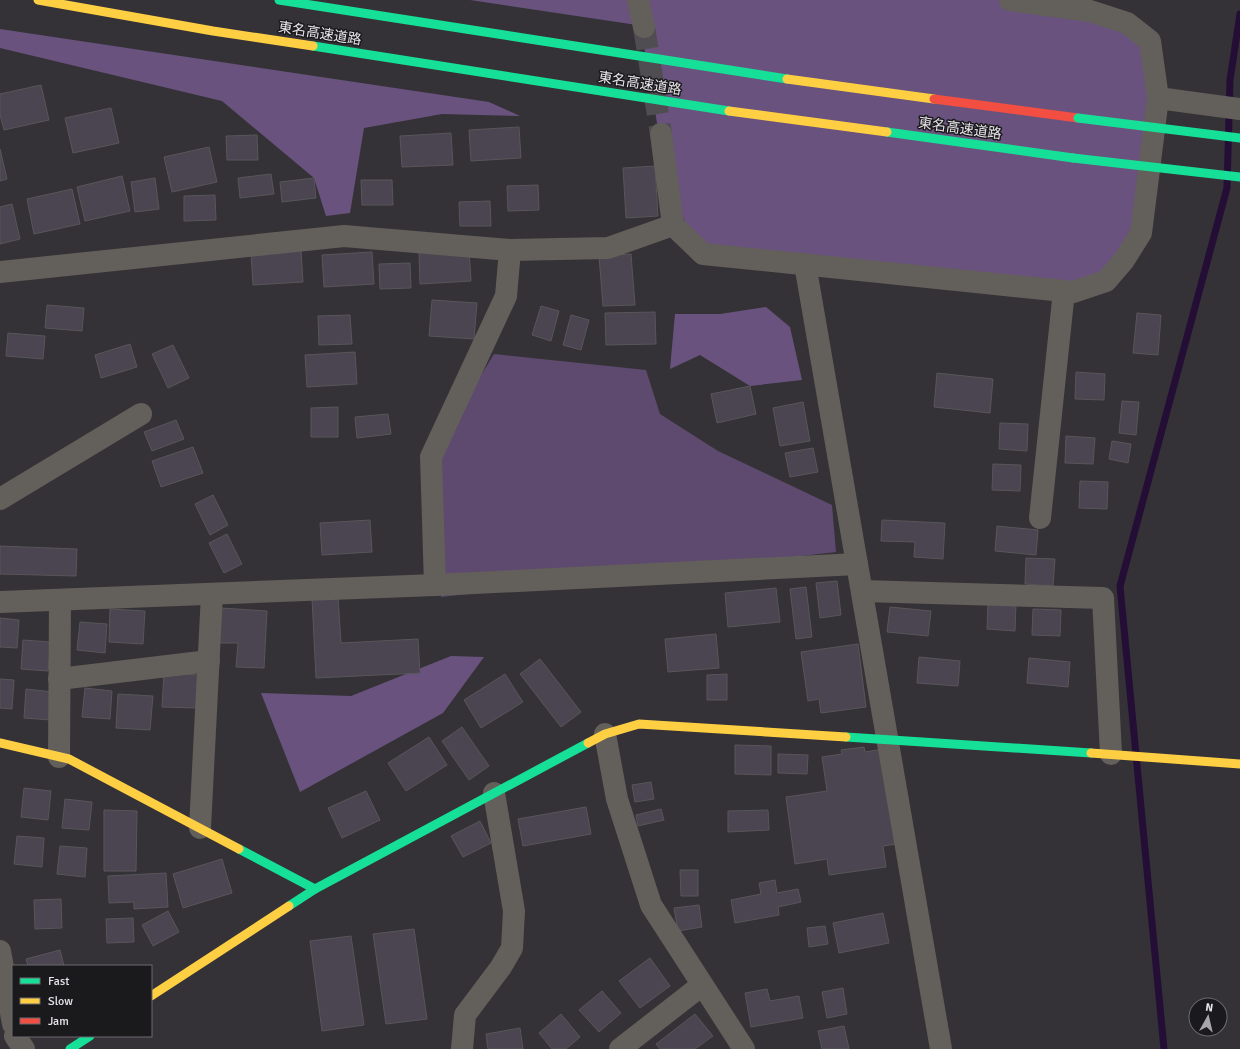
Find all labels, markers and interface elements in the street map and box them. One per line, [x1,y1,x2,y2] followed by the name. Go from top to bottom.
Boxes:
[277,19,363,48] street label: 東名高速道路
[597,69,683,98] street label: 東名高速道路
[917,114,1003,143] street label: 東名高速道路
[12,965,152,1037] legend
[48,974,69,989] text: Fast
[48,994,73,1009] text: Slow
[1188,997,1228,1037] north arrow
[1205,1001,1214,1015] text: N
[48,1014,69,1029] text: Jam

